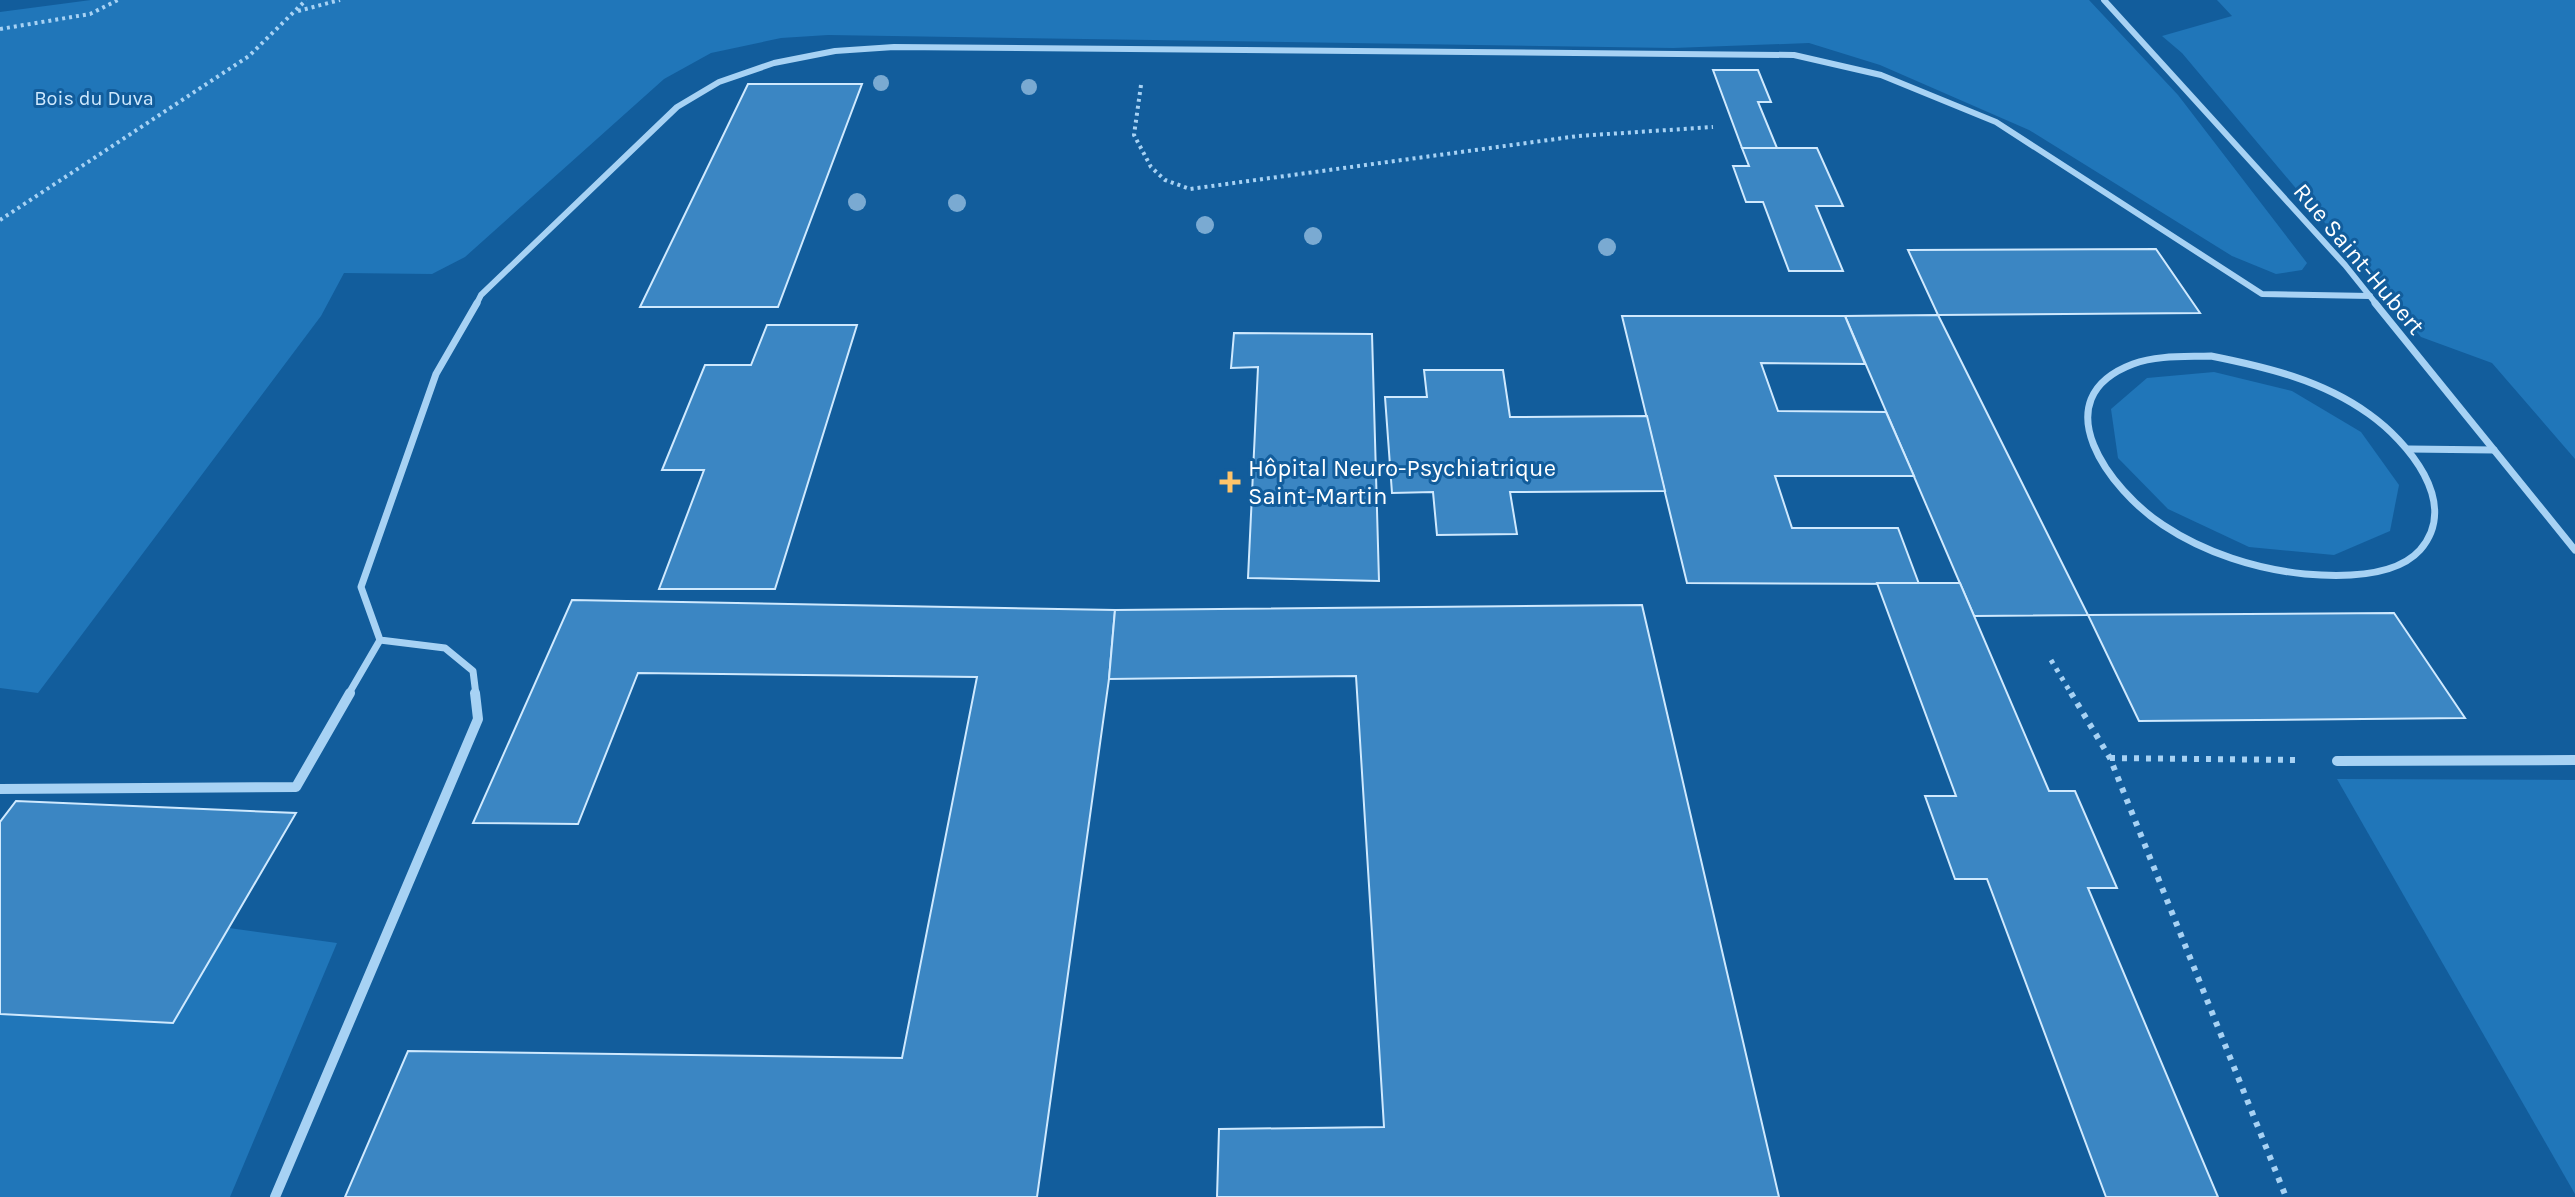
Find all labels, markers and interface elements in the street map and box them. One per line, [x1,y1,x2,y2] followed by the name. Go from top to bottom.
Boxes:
[34,87,154,110] park label: Bois du Duva
[2288,178,2430,340] street label: Rue Saint-Hubert
[1248,454,1556,510] place label: Hôpital Neuro-Psychiatrique Saint-Martin
[1219,471,1241,493] marker: Hôpital Neuro-Psychiatrique Saint-Martin

